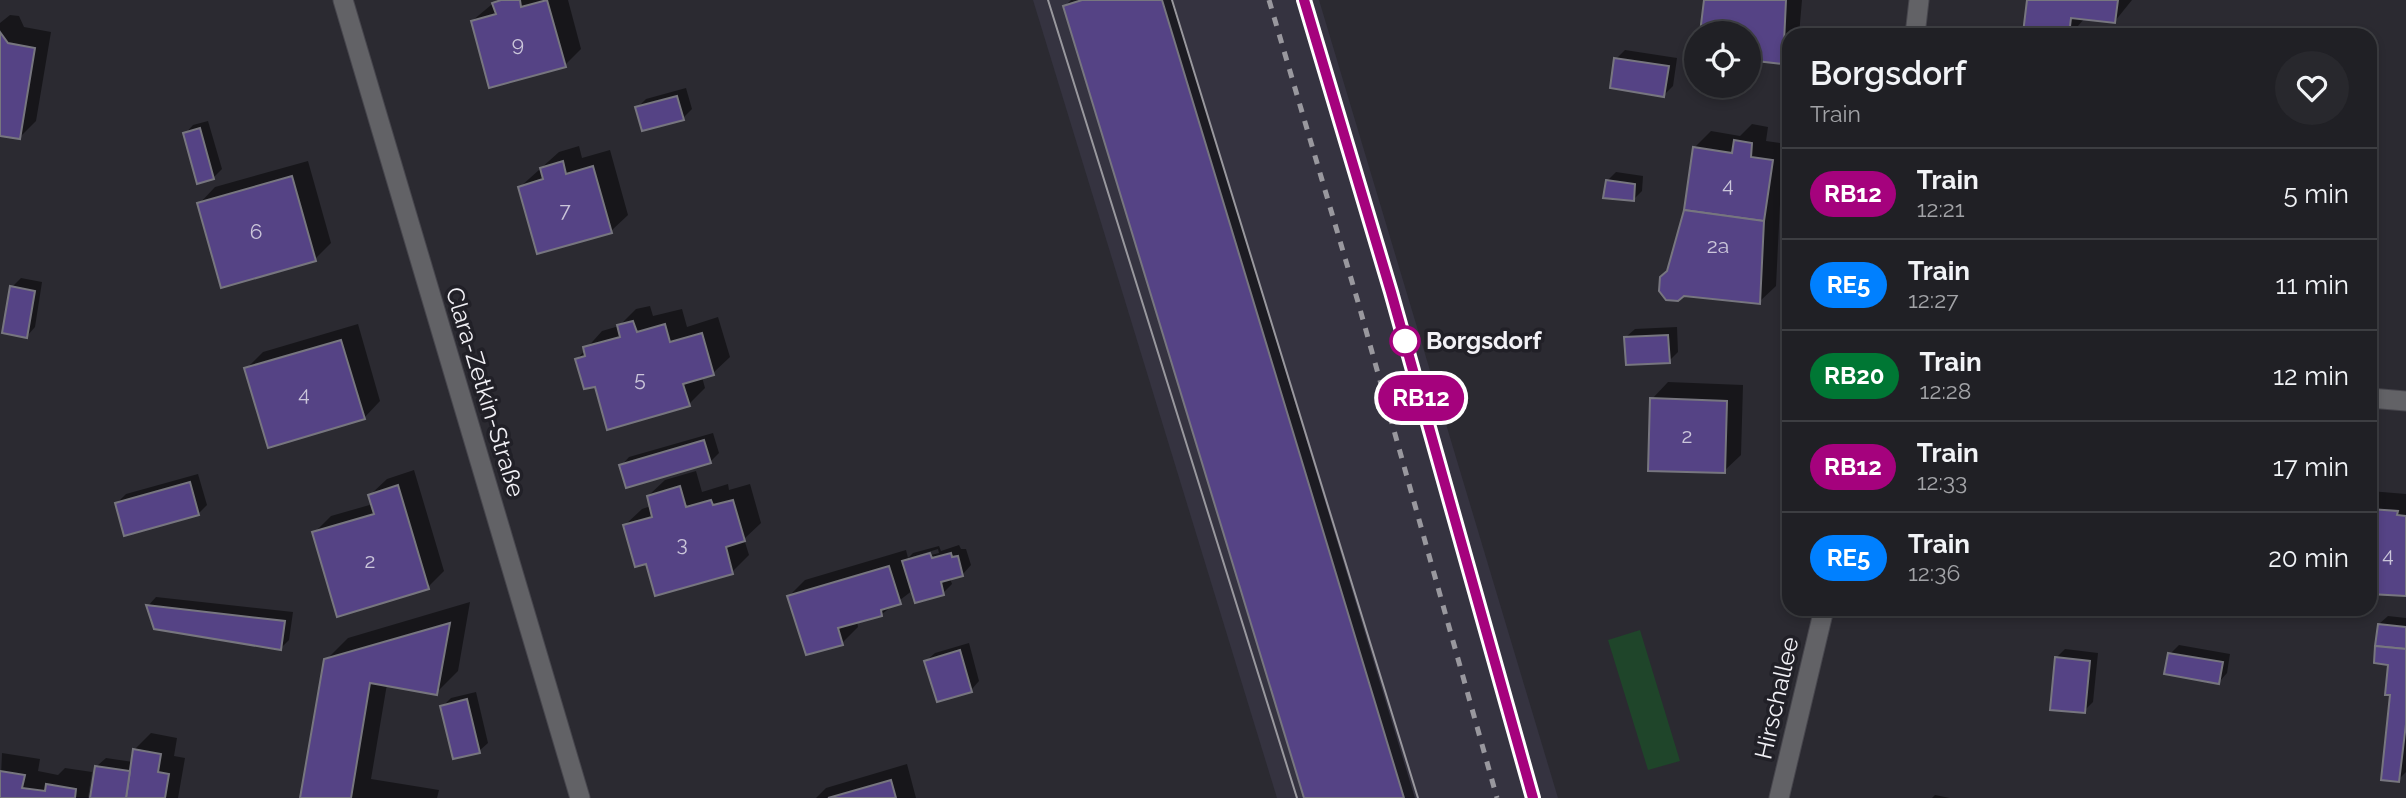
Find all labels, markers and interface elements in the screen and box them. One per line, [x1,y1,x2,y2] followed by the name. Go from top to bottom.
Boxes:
[1684,21,1761,98] map controls
[1684,21,1761,98] button: locate
[512,31,524,56] house number: 9
[2275,51,2349,125] button: heart
[1810,54,1966,93] text: Borgsdorf
[1810,100,1861,127] text: Train
[1917,165,1979,195] text: Train
[1722,172,1734,197] house number: 4
[1824,179,1882,208] text: RB12
[2283,179,2349,209] text: 5 min
[1917,195,1965,222] text: 12:21
[559,197,571,222] house number: 7
[250,219,262,244] house number: 6
[1707,233,1729,258] house number: 2a
[1908,256,1970,286] text: Train
[1827,270,1870,299] text: RE5
[2275,270,2349,300] text: 11 min
[440,284,531,500] street label: Clara-Zetkin-Straße
[1908,286,1958,313] text: 12:27
[1390,326,1420,356] marker: Borgsdorf
[1426,326,1542,355] place label: Borgsdorf
[1920,347,1982,377] text: Train
[1824,361,1885,390] text: RB20
[2273,361,2349,391] text: 12 min
[634,366,646,391] house number: 5
[1372,375,1470,421] line badge: RB12
[1920,377,1971,404] text: 12:28
[298,381,310,406] house number: 4
[1392,383,1450,412] text: RB12
[1682,423,1692,448] house number: 2
[1917,438,1979,468] text: Train
[1824,452,1882,481] text: RB12
[2273,452,2349,482] text: 17 min
[1917,468,1967,495] text: 12:33
[1908,529,1970,559] text: Train
[676,531,688,556] house number: 3
[2382,542,2394,567] house number: 4
[1827,543,1870,572] text: RE5
[2268,543,2349,573] text: 20 min
[365,548,375,573] house number: 2
[1908,559,1960,586] text: 12:36
[1748,634,1805,762] street label: Hirschallee

